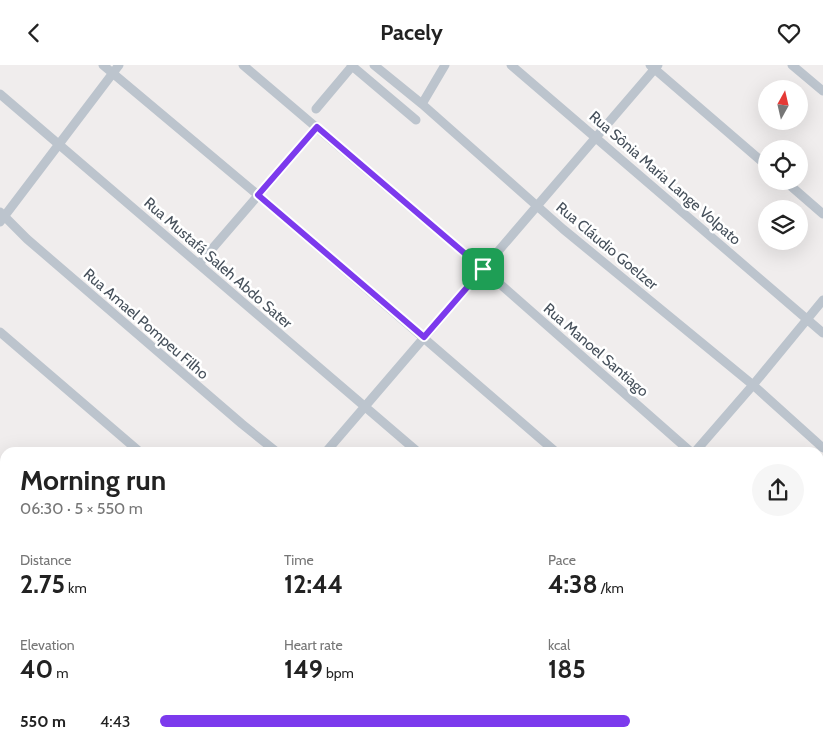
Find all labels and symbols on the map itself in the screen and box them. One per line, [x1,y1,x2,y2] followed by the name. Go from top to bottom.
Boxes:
[758,80,808,130] north arrow
[586,107,744,249] street label: Rua Sônia Maria Lange Volpato
[140,194,296,332] street label: Rua Mustafá Saleh Abdo Sater
[553,198,662,294] street label: Rua Cláudio Goelzer
[462,248,504,290] pin
[80,265,212,383] street label: Rua Amael Pompeu Filho
[540,300,652,400] street label: Rua Manoel Santiago

